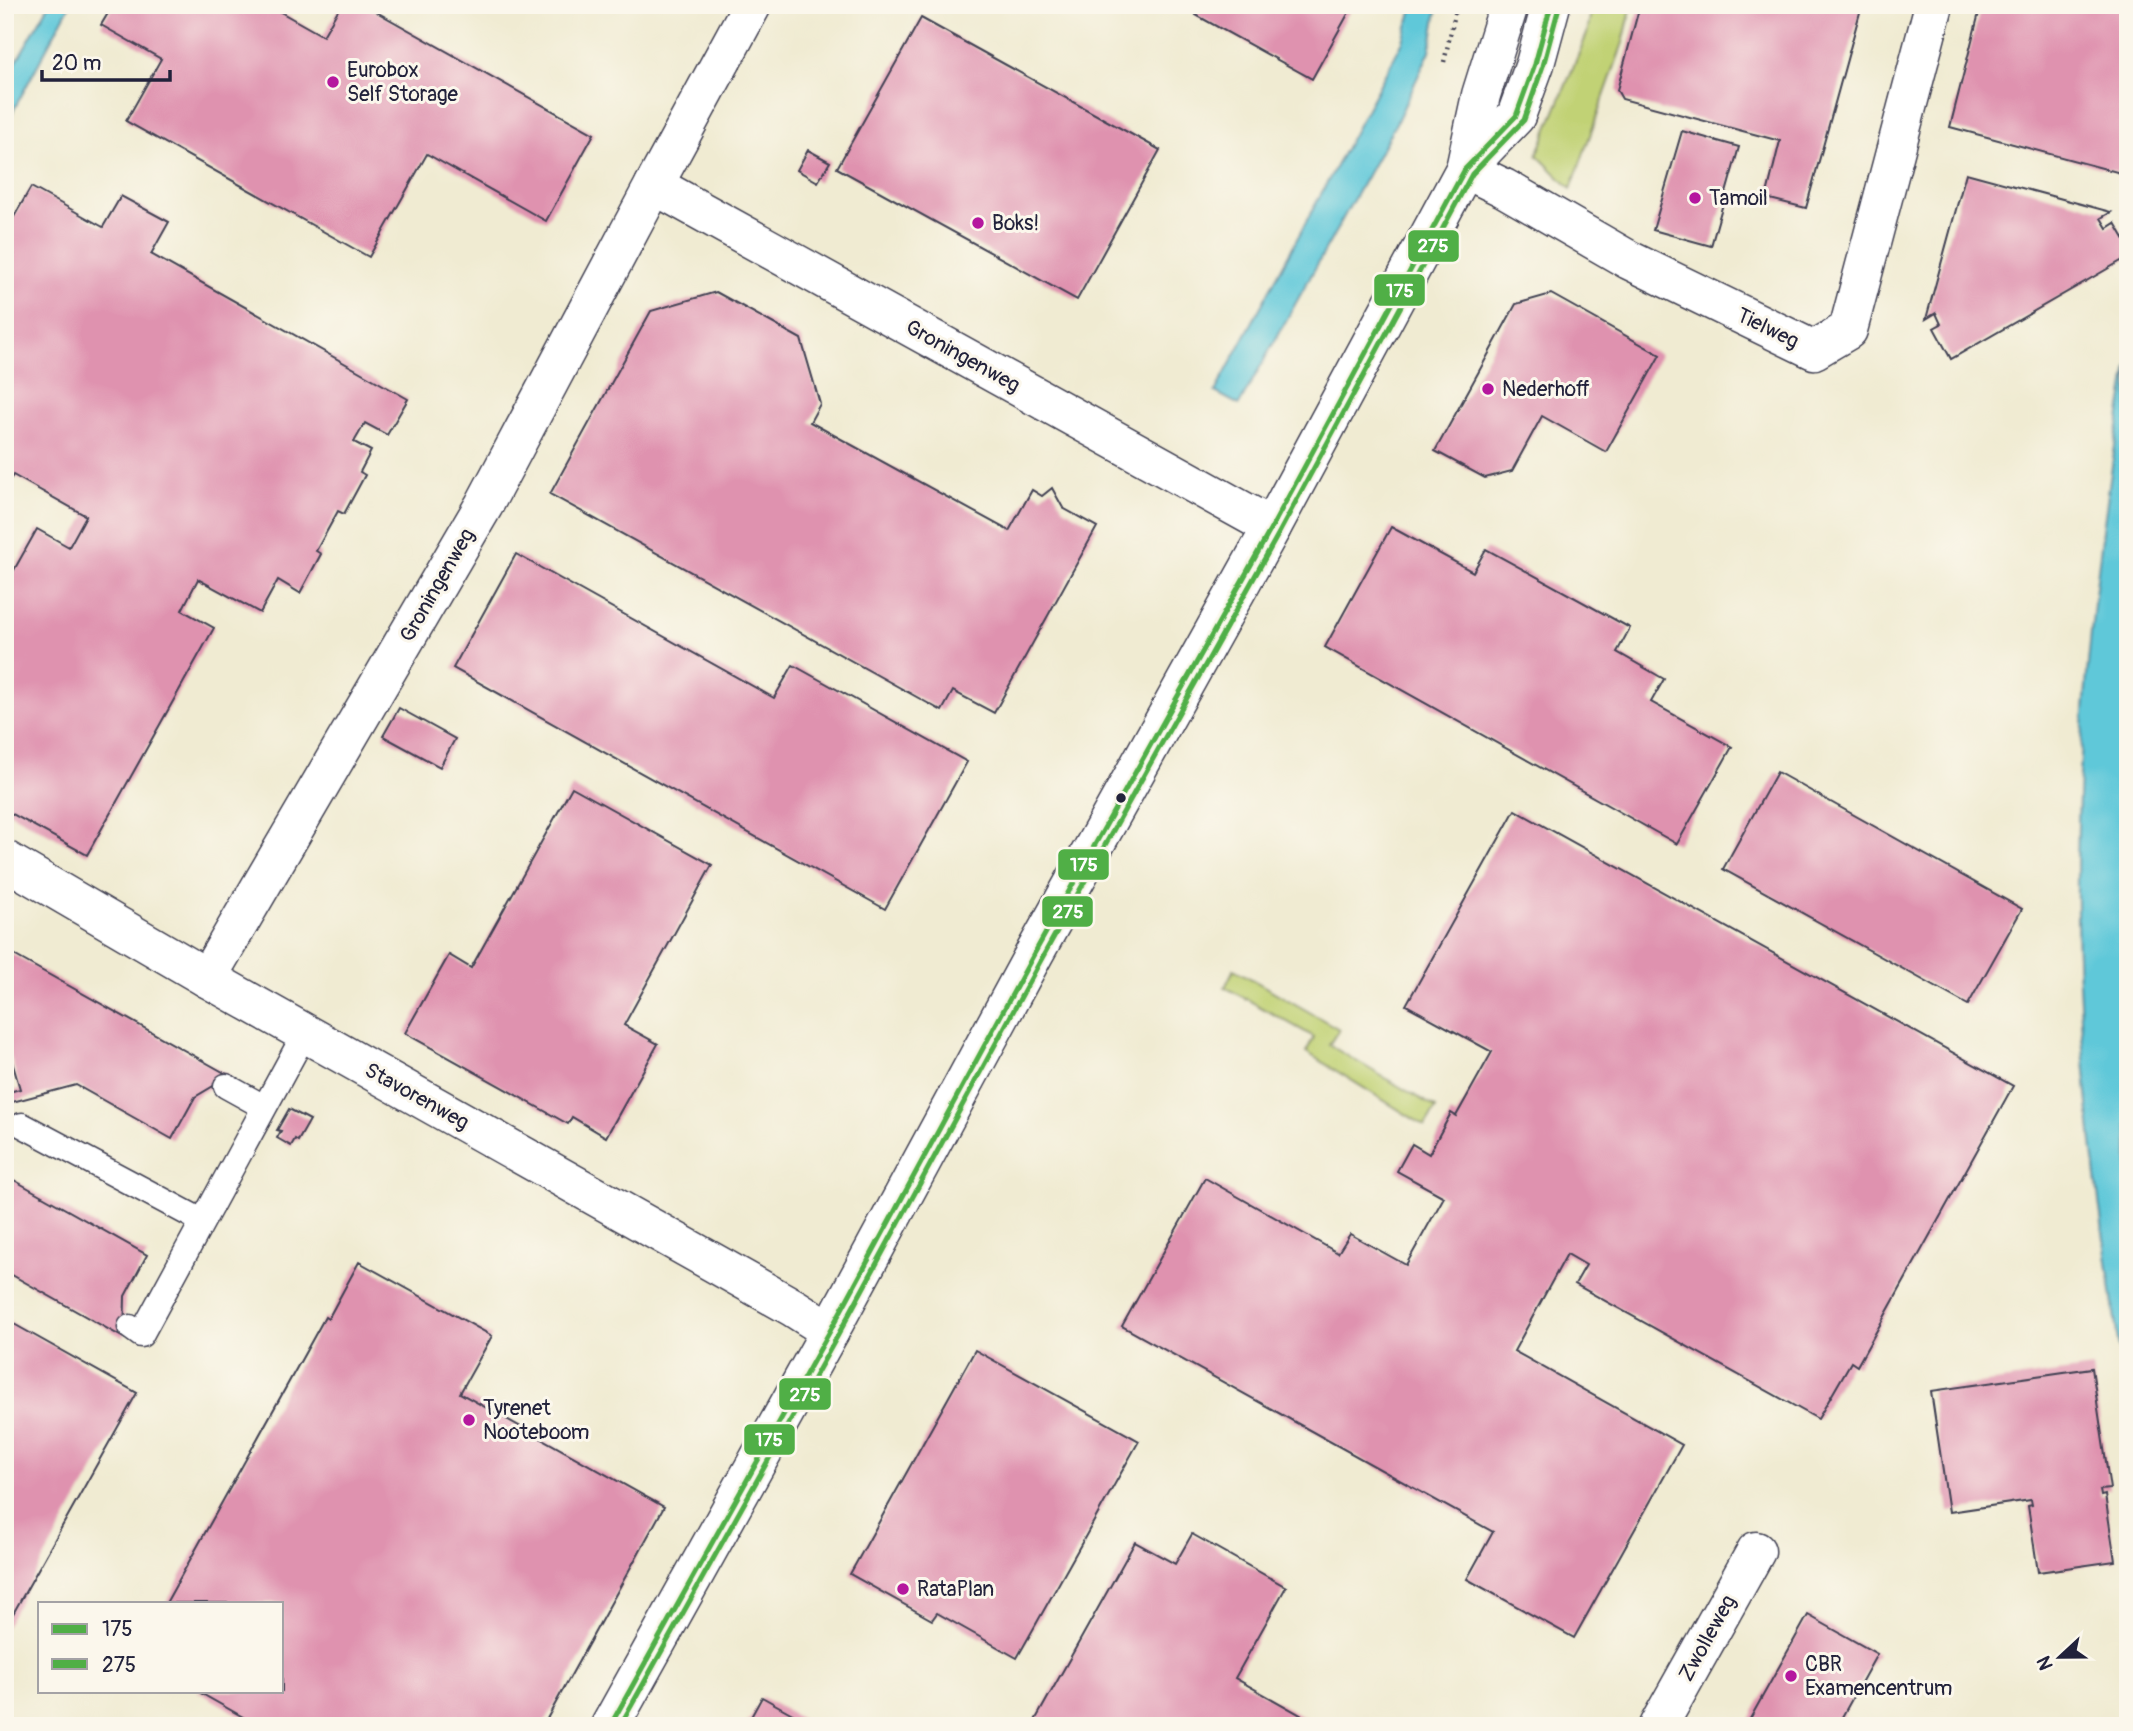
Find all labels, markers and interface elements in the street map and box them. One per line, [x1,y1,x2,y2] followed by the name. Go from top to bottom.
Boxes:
[42,38,170,82] scale bar
[52,50,101,77] text: 20 m
[347,57,458,108] place label: Eurobox Self Storage
[325,74,341,90] marker: Eurobox Self Storage
[1709,185,1768,212] place label: Tamoil
[1687,190,1703,206] marker: Tamoil
[992,210,1039,237] place label: Boks!
[970,215,986,231] marker: Boks!
[1407,229,1460,263] line badge: 275
[1418,234,1448,258] text: 275
[1373,273,1426,307] line badge: 175
[1386,279,1414,303] text: 175
[1732,302,1803,355] street label: Tielweg
[901,314,1025,399] street label: Groningenweg
[1502,376,1590,403] place label: Nederhoff
[1480,381,1496,397] marker: Nederhoff
[394,524,481,647] street label: Groningenweg
[1114,791,1128,805] unlabelled marker
[1057,848,1110,881] line badge: 175
[1070,853,1098,877] text: 175
[1041,895,1094,928] line badge: 275
[1053,900,1083,924] text: 275
[360,1057,474,1136] street label: Stavorenweg
[778,1377,832,1411] line badge: 275
[790,1383,820,1407] text: 275
[483,1395,589,1446] place label: Tyrenet Nooteboom
[461,1412,477,1428] marker: Tyrenet Nooteboom
[743,1423,796,1456] line badge: 175
[755,1428,783,1452] text: 175
[917,1576,994,1603] place label: RataPlan
[895,1581,911,1597] marker: RataPlan
[1673,1590,1742,1686] street label: Zwolleweg
[38,1602,284,1692] legend
[102,1616,133,1643] text: 175
[2024,1622,2094,1692] north arrow
[1805,1651,1952,1702] place label: CBR Examencentrum
[102,1652,136,1679] text: 275
[2032,1652,2059,1673] text: N
[1783,1668,1799,1684] marker: CBR Examencentrum

